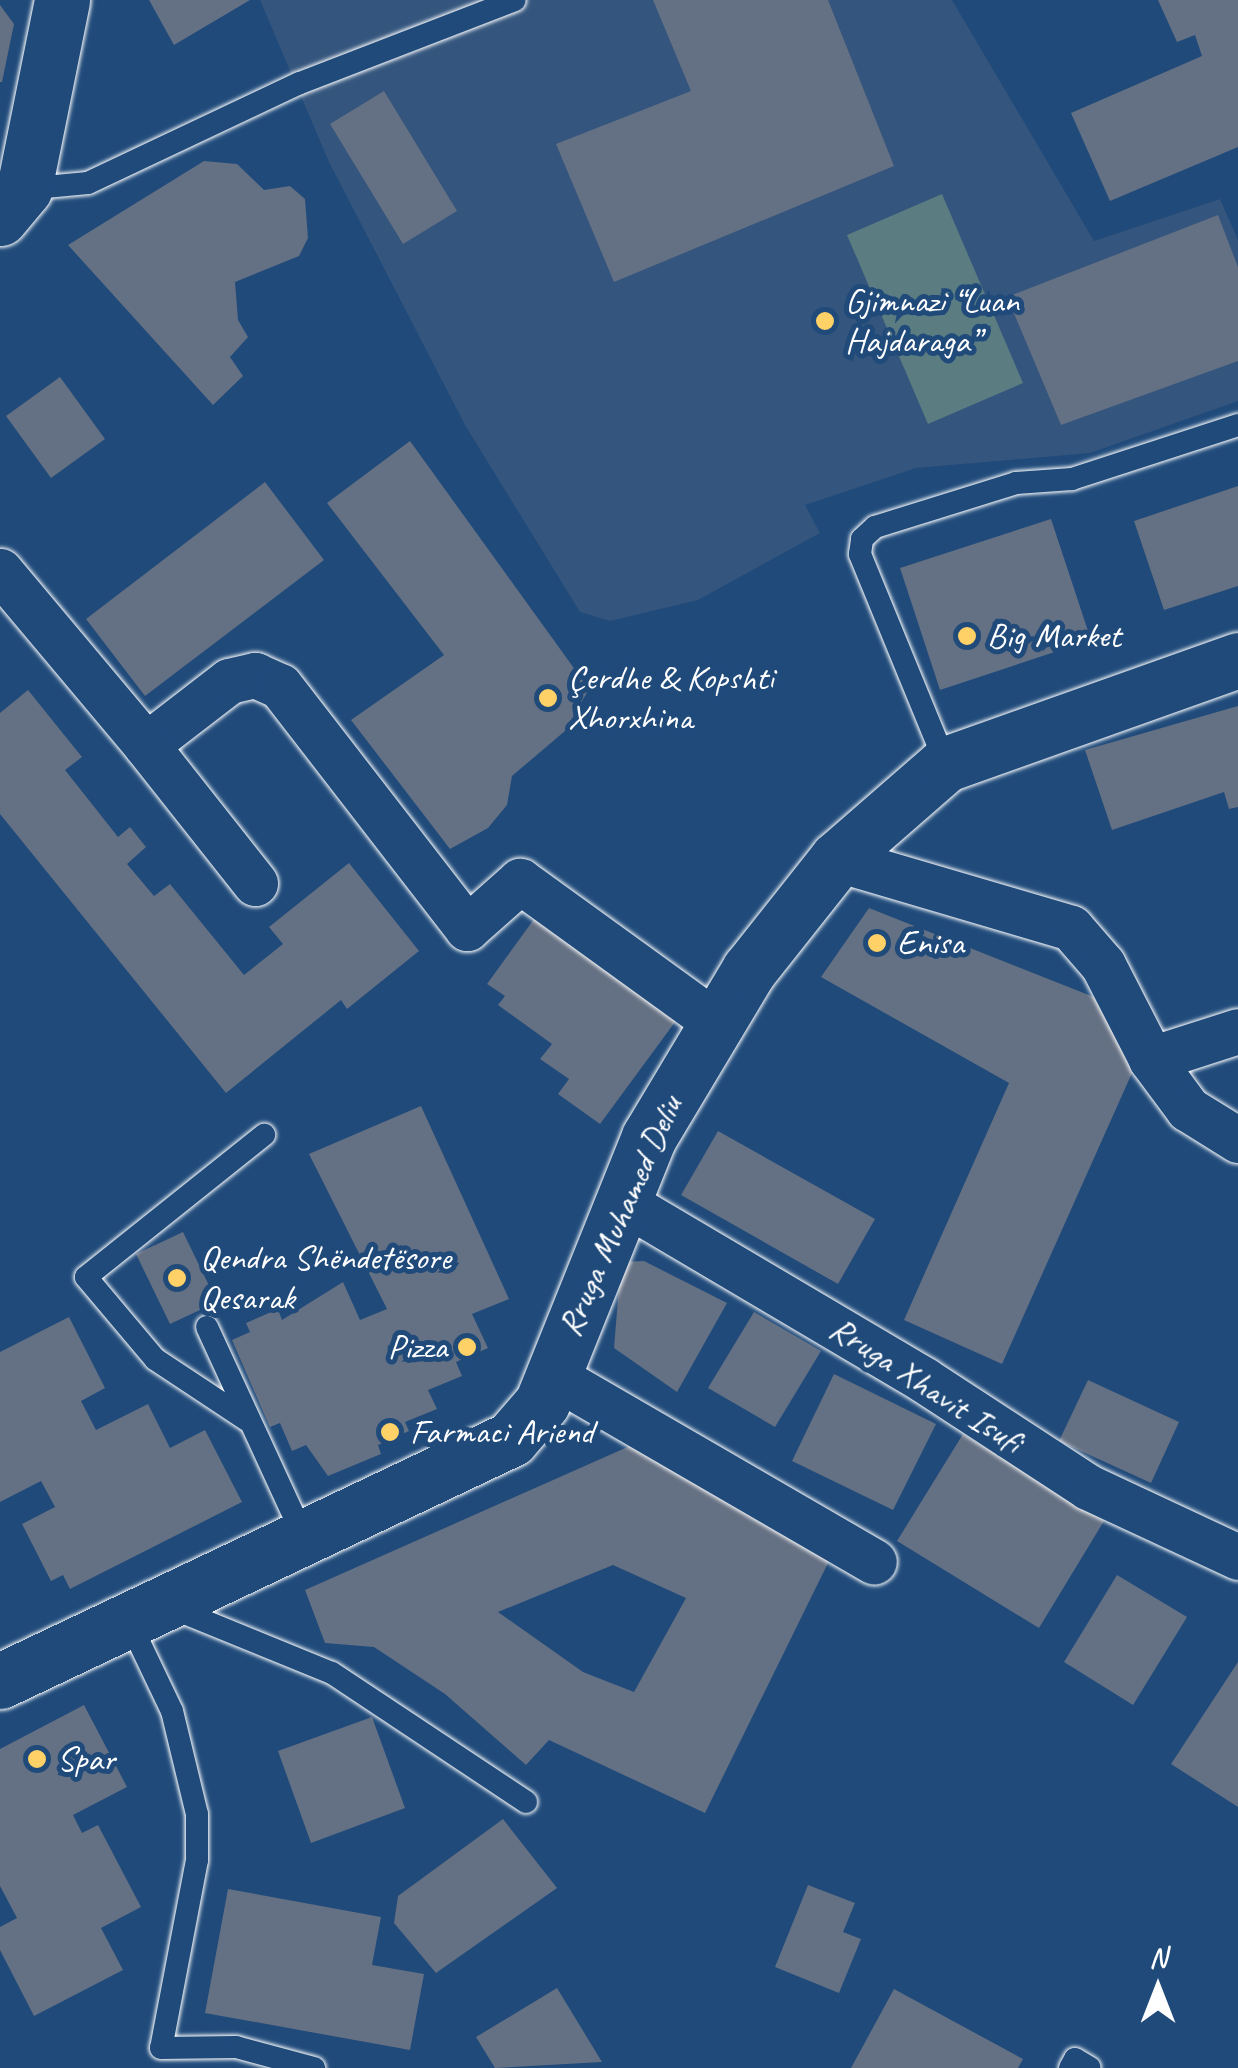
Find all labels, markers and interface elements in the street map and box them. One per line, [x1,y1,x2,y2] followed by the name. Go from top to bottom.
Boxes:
[845,280,1019,362] place label: Gjimnazi “Luan Hajdaraga”
[814,310,836,332] marker: Gjimnazi “Luan Hajdaraga”
[987,615,1122,657] place label: Big Market
[956,625,978,647] marker: Big Market
[568,657,774,739] place label: Çerdhe & Kopshti Xhorxhina
[537,687,559,709] marker: Çerdhe & Kopshti Xhorxhina
[897,922,964,964] place label: Enisa
[866,932,888,954] marker: Enisa
[548,1089,692,1343] street label: Rruga Muhamed Deliu
[200,1237,451,1319] place label: Qendra Shëndetësore Qesarak
[164,1265,190,1291] marker: Qendra Shëndetësore Qesarak
[822,1307,1030,1463] street label: Rruga Xhavit Isufi
[388,1326,447,1368] place label: Pizza
[456,1336,478,1358] marker: Pizza
[410,1411,594,1453] place label: Farmaci Ariend
[379,1421,401,1443] marker: Farmaci Ariend
[57,1738,115,1780] place label: Spar
[26,1748,48,1770] marker: Spar
[1108,1938,1208,2038] north arrow
[1149,1940,1167,1975] text: N

